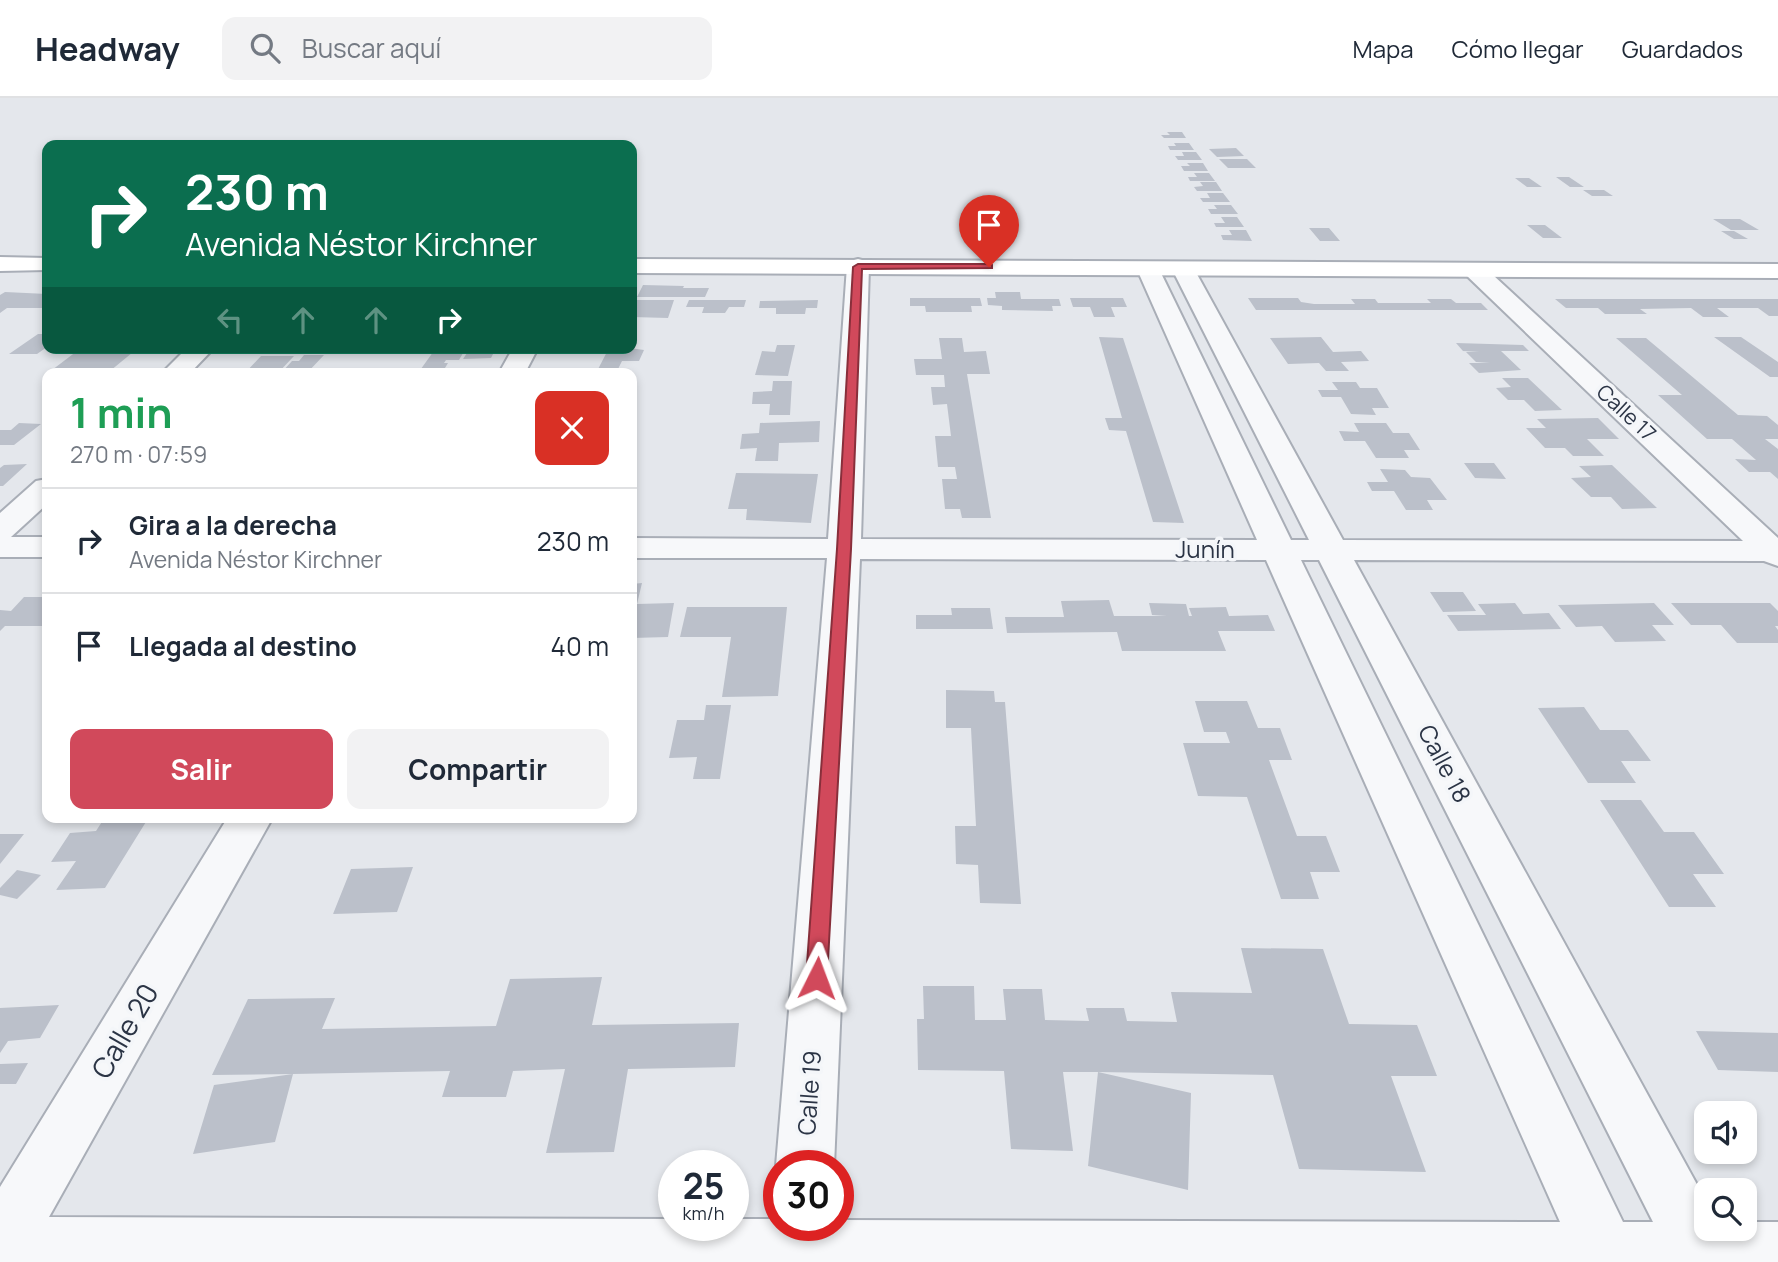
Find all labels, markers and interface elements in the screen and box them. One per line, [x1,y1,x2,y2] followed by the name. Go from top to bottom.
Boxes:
[222,17,712,80] search box
[35,26,180,71] text: Headway
[246,29,284,67] icon: search
[302,30,441,66] text: Buscar aquí
[1353,32,1414,65] text: Mapa
[1452,32,1584,65] text: Cómo llegar
[1622,32,1743,65] text: Guardados
[185,158,329,225] text: 230 m
[70,168,161,259] icon: right
[959,195,1019,267] pin
[970,206,1008,244] icon: arrive
[185,222,537,266] text: Avenida Néstor Kirchner
[211,301,249,339] icon: left
[284,301,322,339] icon: ahead
[357,301,395,339] icon: ahead
[430,301,468,339] icon: right
[1591,378,1662,447] street label: Calle 17
[70,383,173,441] text: 1 min
[535,391,609,465] button: close
[70,438,207,470] text: 270 m · 07:59
[129,507,337,543] text: Gira a la derecha
[70,522,108,560] icon: right
[537,523,609,559] text: 230 m
[1175,532,1235,565] street label: Junín
[129,543,382,575] text: Avenida Néstor Kirchner
[70,627,108,665] icon: arrive
[129,628,357,664] text: Llegada al destino
[551,628,609,664] text: 40 m
[1411,719,1480,808] street label: Calle 18
[70,729,333,809] button: Salir
[347,729,609,809] button: Compartir
[780,941,854,1015] position arrow
[82,976,167,1085] street label: Calle 20
[789,1049,828,1136] street label: Calle 19
[1694,1101,1757,1241] map controls
[1694,1101,1757,1164] button: sound
[763,1150,854,1241] speed limit sign: 30
[683,1162,724,1210] text: 25
[1694,1178,1757,1241] button: search
[683,1201,724,1225] text: km/h

